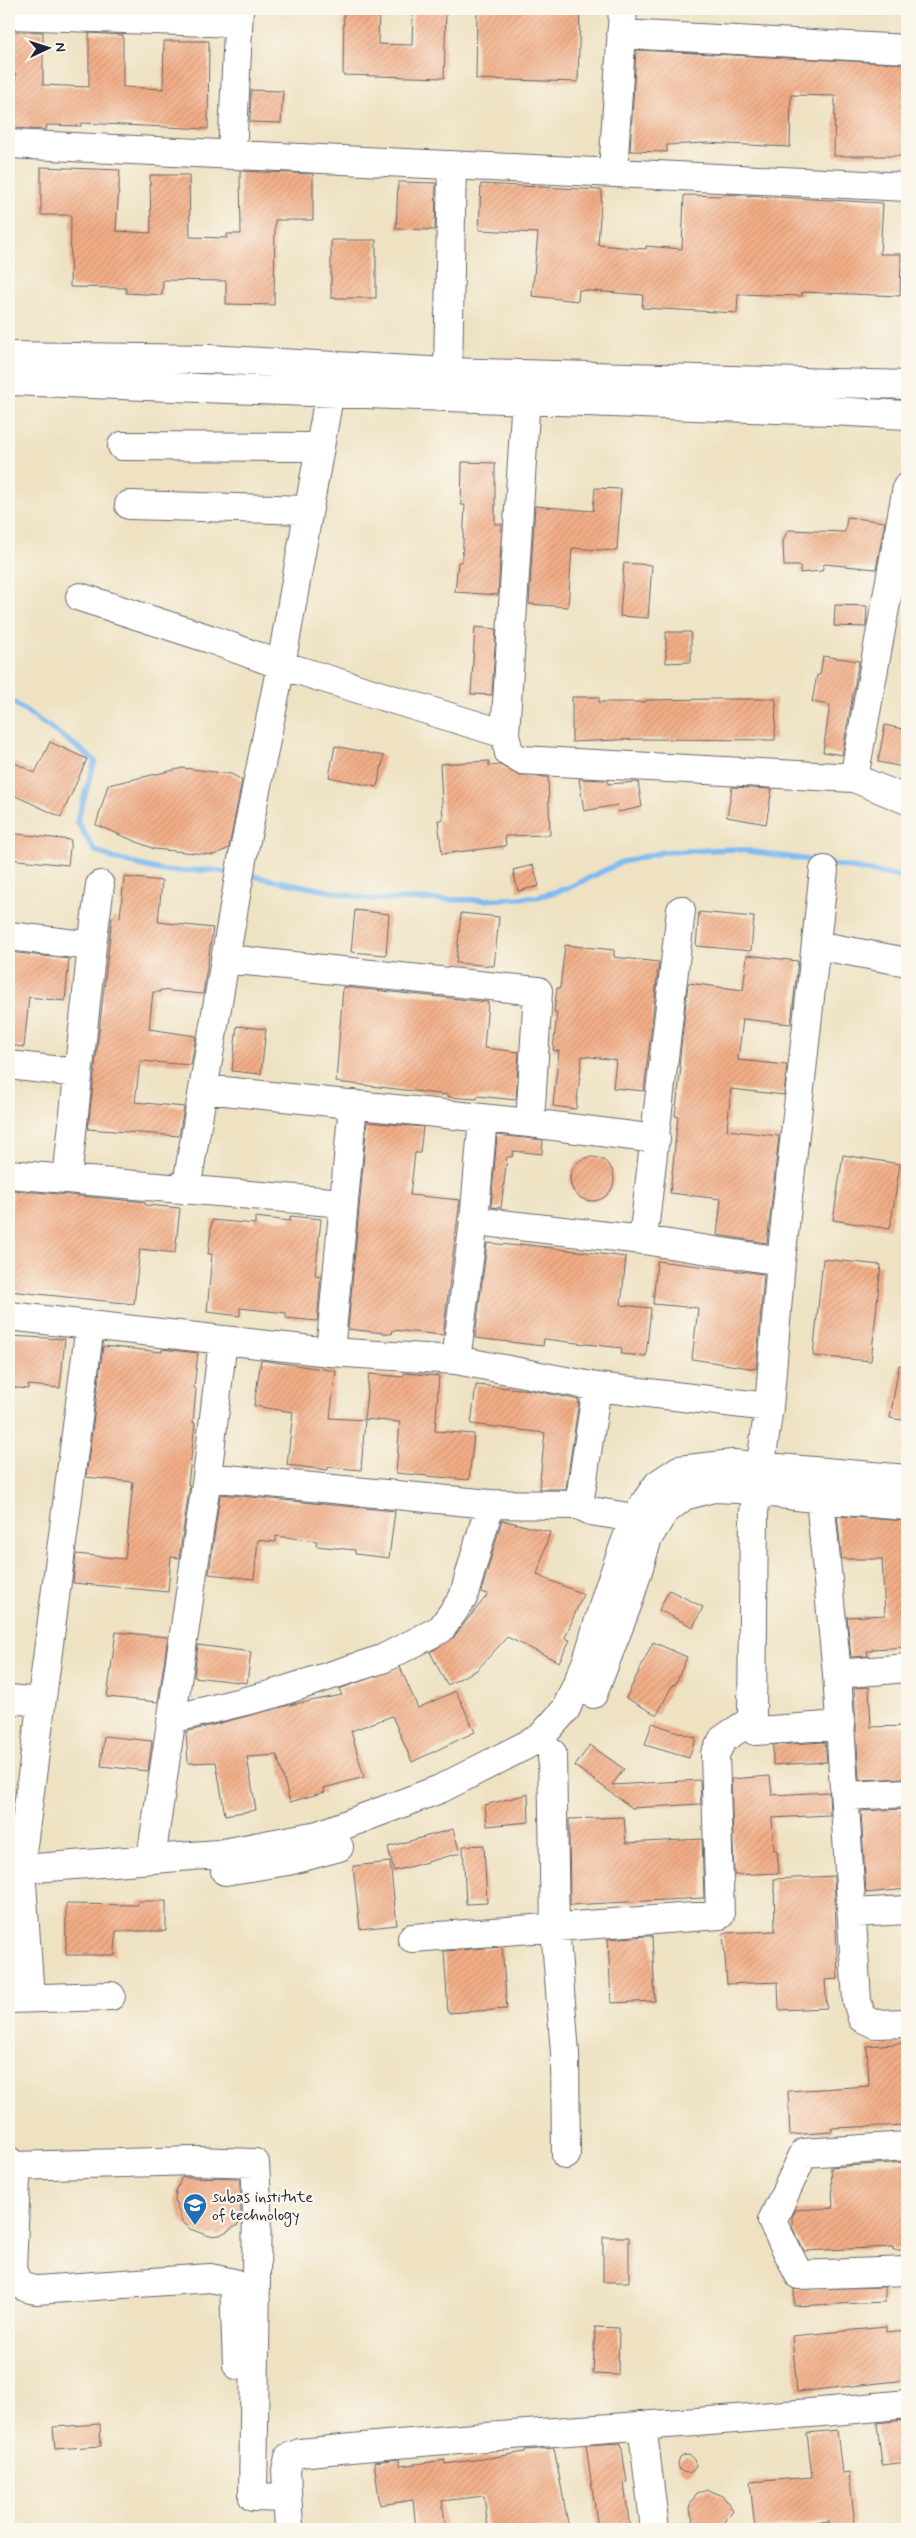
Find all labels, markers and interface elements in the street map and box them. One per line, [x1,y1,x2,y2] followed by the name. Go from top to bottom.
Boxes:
[22,22,72,72] north arrow
[51,42,69,52] text: N
[212,2187,313,2227] place label: subas institute of technology
[182,2192,208,2226] school or university icon: subas institute of technology

